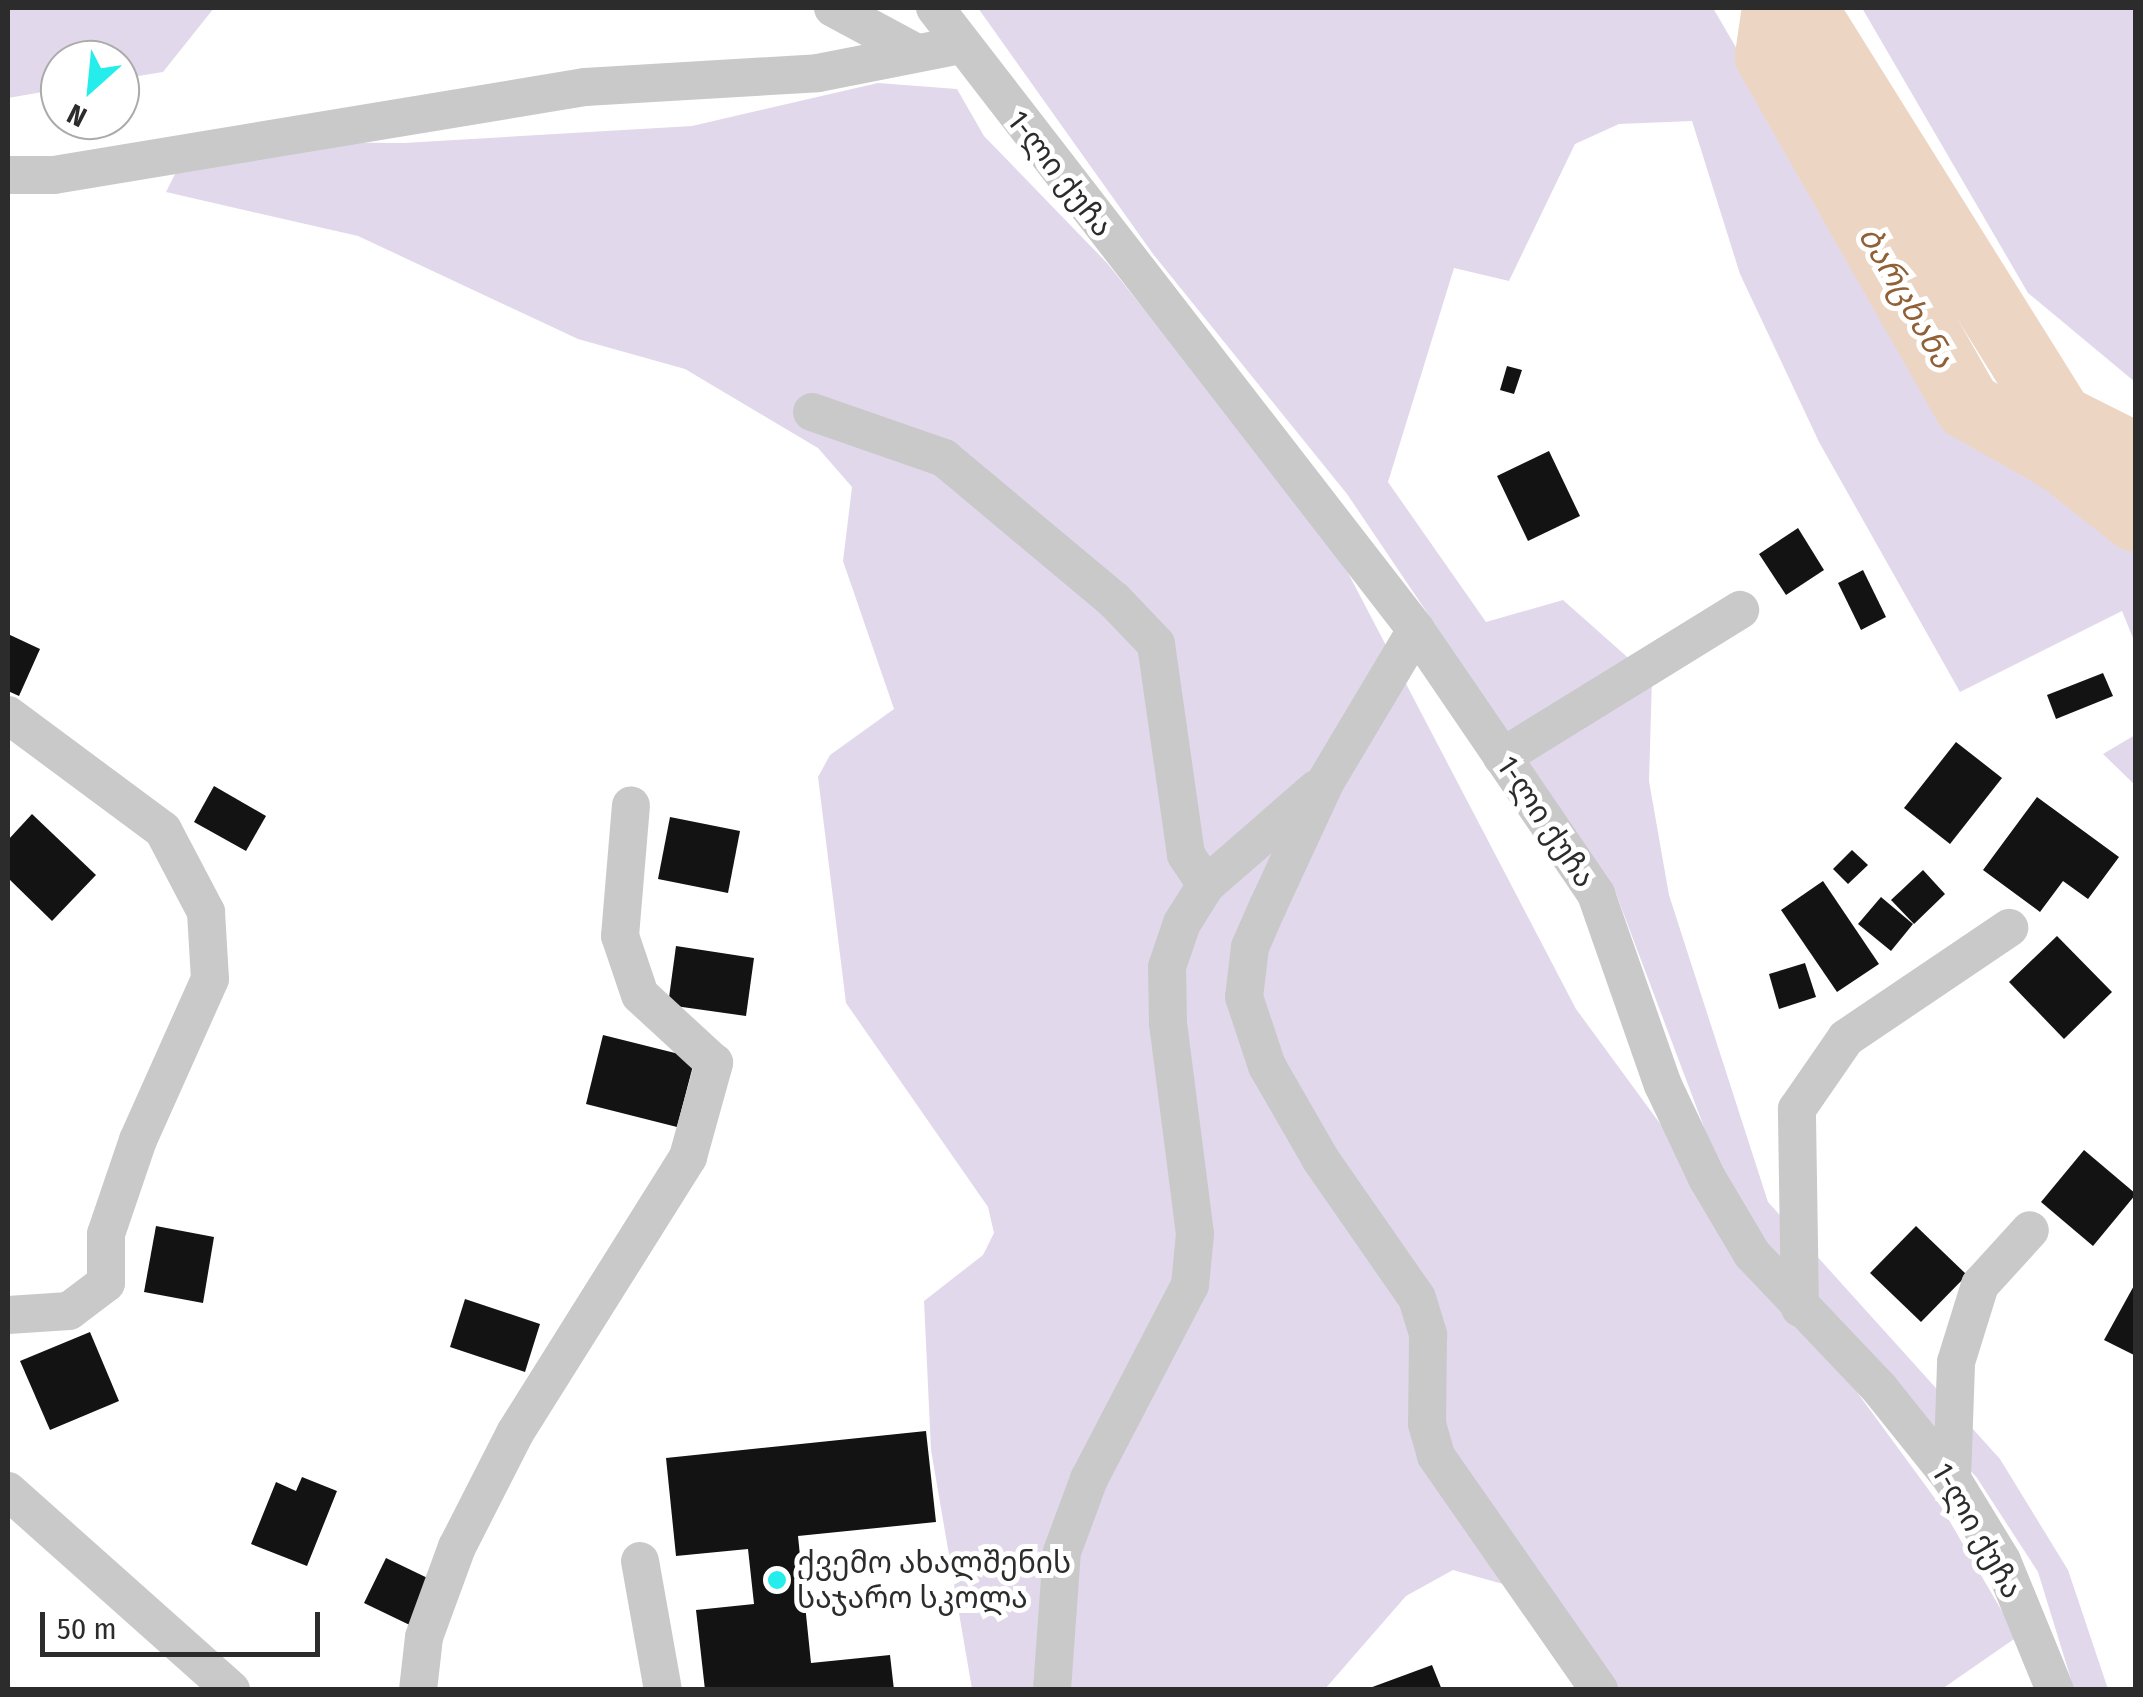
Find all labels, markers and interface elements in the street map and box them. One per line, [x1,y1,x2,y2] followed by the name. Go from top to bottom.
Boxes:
[40,40,140,140] north arrow
[62,97,92,134] text: N
[1000,104,1120,244] street label: 1-ლი ქუჩა
[1850,219,1962,375] water label: ბარცხანა
[1489,750,1603,894] street label: 1-ლი ქუჩა
[1924,1457,2030,1605] street label: 1-ლი ქუჩა
[797,1545,1071,1616] place label: ქვემო ახალშენის საჯარო სკოლა
[766,1569,788,1591] marker: ქვემო ახალშენის საჯარო სკოლა
[45,1592,325,1654] scale bar
[57,1611,117,1647] text: 50 m

